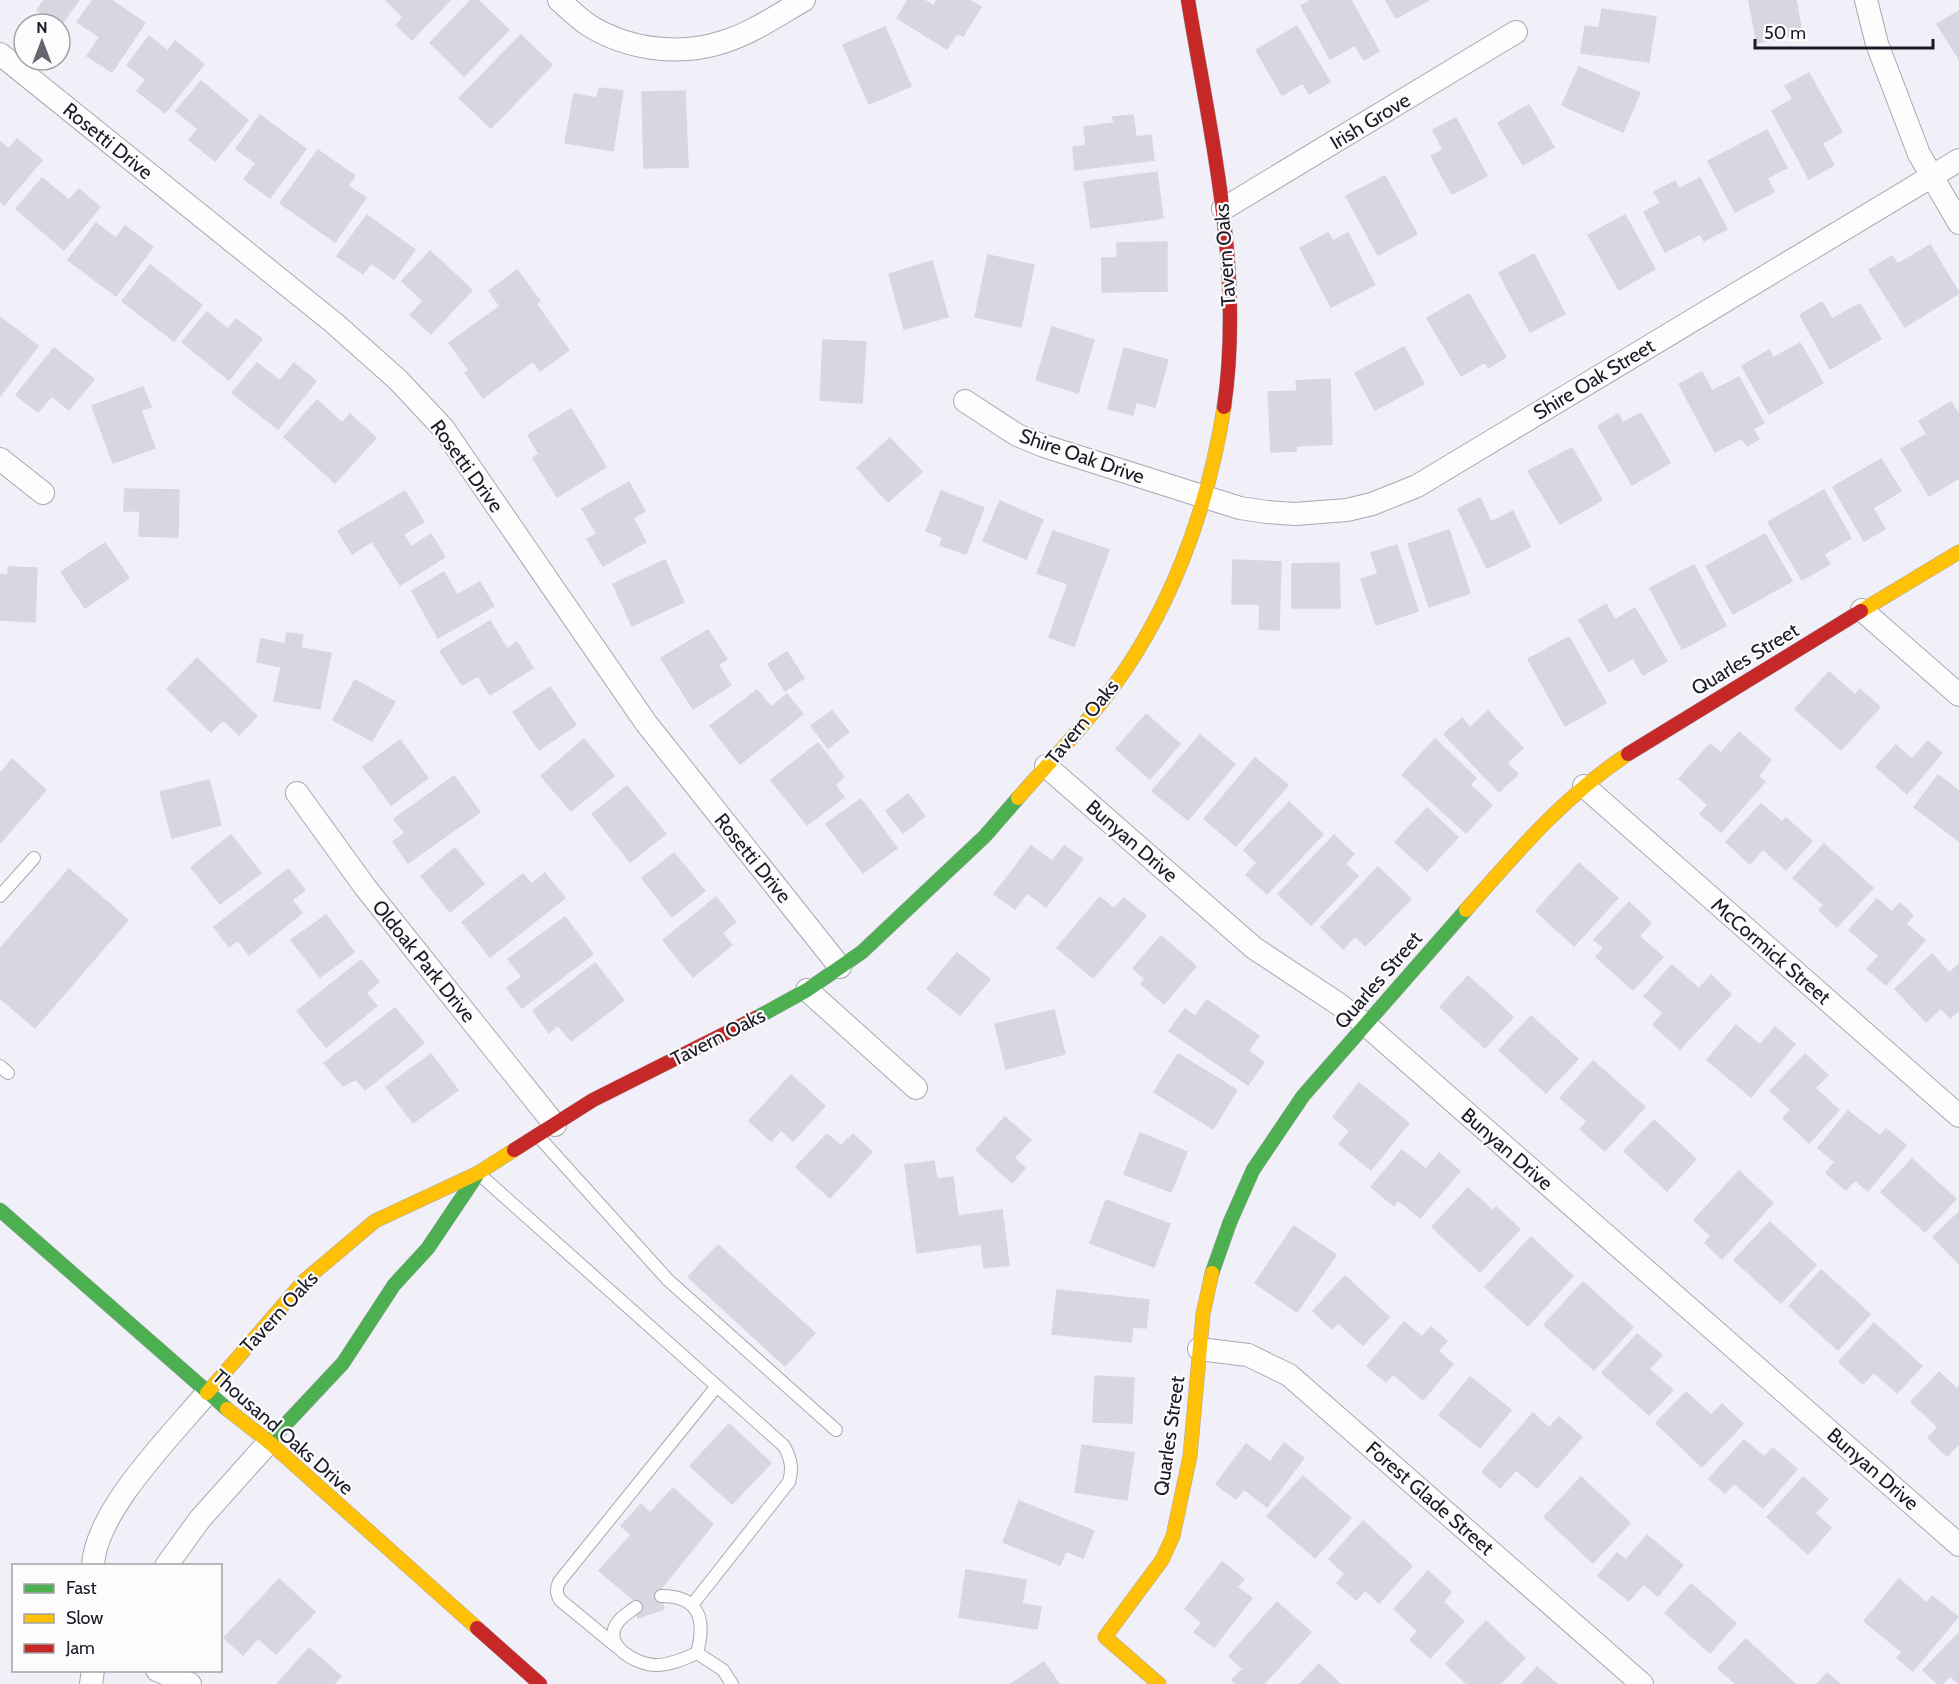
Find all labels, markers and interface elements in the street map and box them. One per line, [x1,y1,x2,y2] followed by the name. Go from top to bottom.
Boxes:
[12,12,72,72] north arrow
[1755,12,1934,50] scale bar
[36,18,48,37] text: N
[1764,22,1806,44] text: 50 m
[1326,88,1414,154] street label: Irish Grove
[58,98,158,184] street label: Rosetti Drive
[1209,203,1241,307] street label: Tavern Oaks
[1529,333,1659,425] street label: Shire Oak Street
[425,415,509,517] street label: Rosetti Drive
[1016,423,1148,489] street label: Shire Oak Drive
[1687,617,1803,700] street label: Quarles Street
[1040,675,1124,769] street label: Tavern Oaks
[1081,795,1183,887] street label: Bunyan Drive
[710,808,796,908] street label: Rosetti Drive
[1707,893,1836,1009] street label: McCormick Street
[367,895,481,1027] street label: Oldoak Park Drive
[1329,926,1427,1033] street label: Quarles Street
[667,1003,769,1071] street label: Tavern Oaks
[1456,1103,1558,1195] street label: Bunyan Drive
[235,1266,323,1358] street label: Tavern Oaks
[208,1364,358,1500] street label: Thousand Oaks Drive
[1149,1374,1189,1497] street label: Quarles Street
[1822,1423,1924,1515] street label: Bunyan Drive
[1361,1436,1499,1560] street label: Forest Glade Street
[12,1564,222,1672] legend
[66,1577,97,1599] text: Fast
[66,1607,103,1629] text: Slow
[65,1637,95,1659] text: Jam

